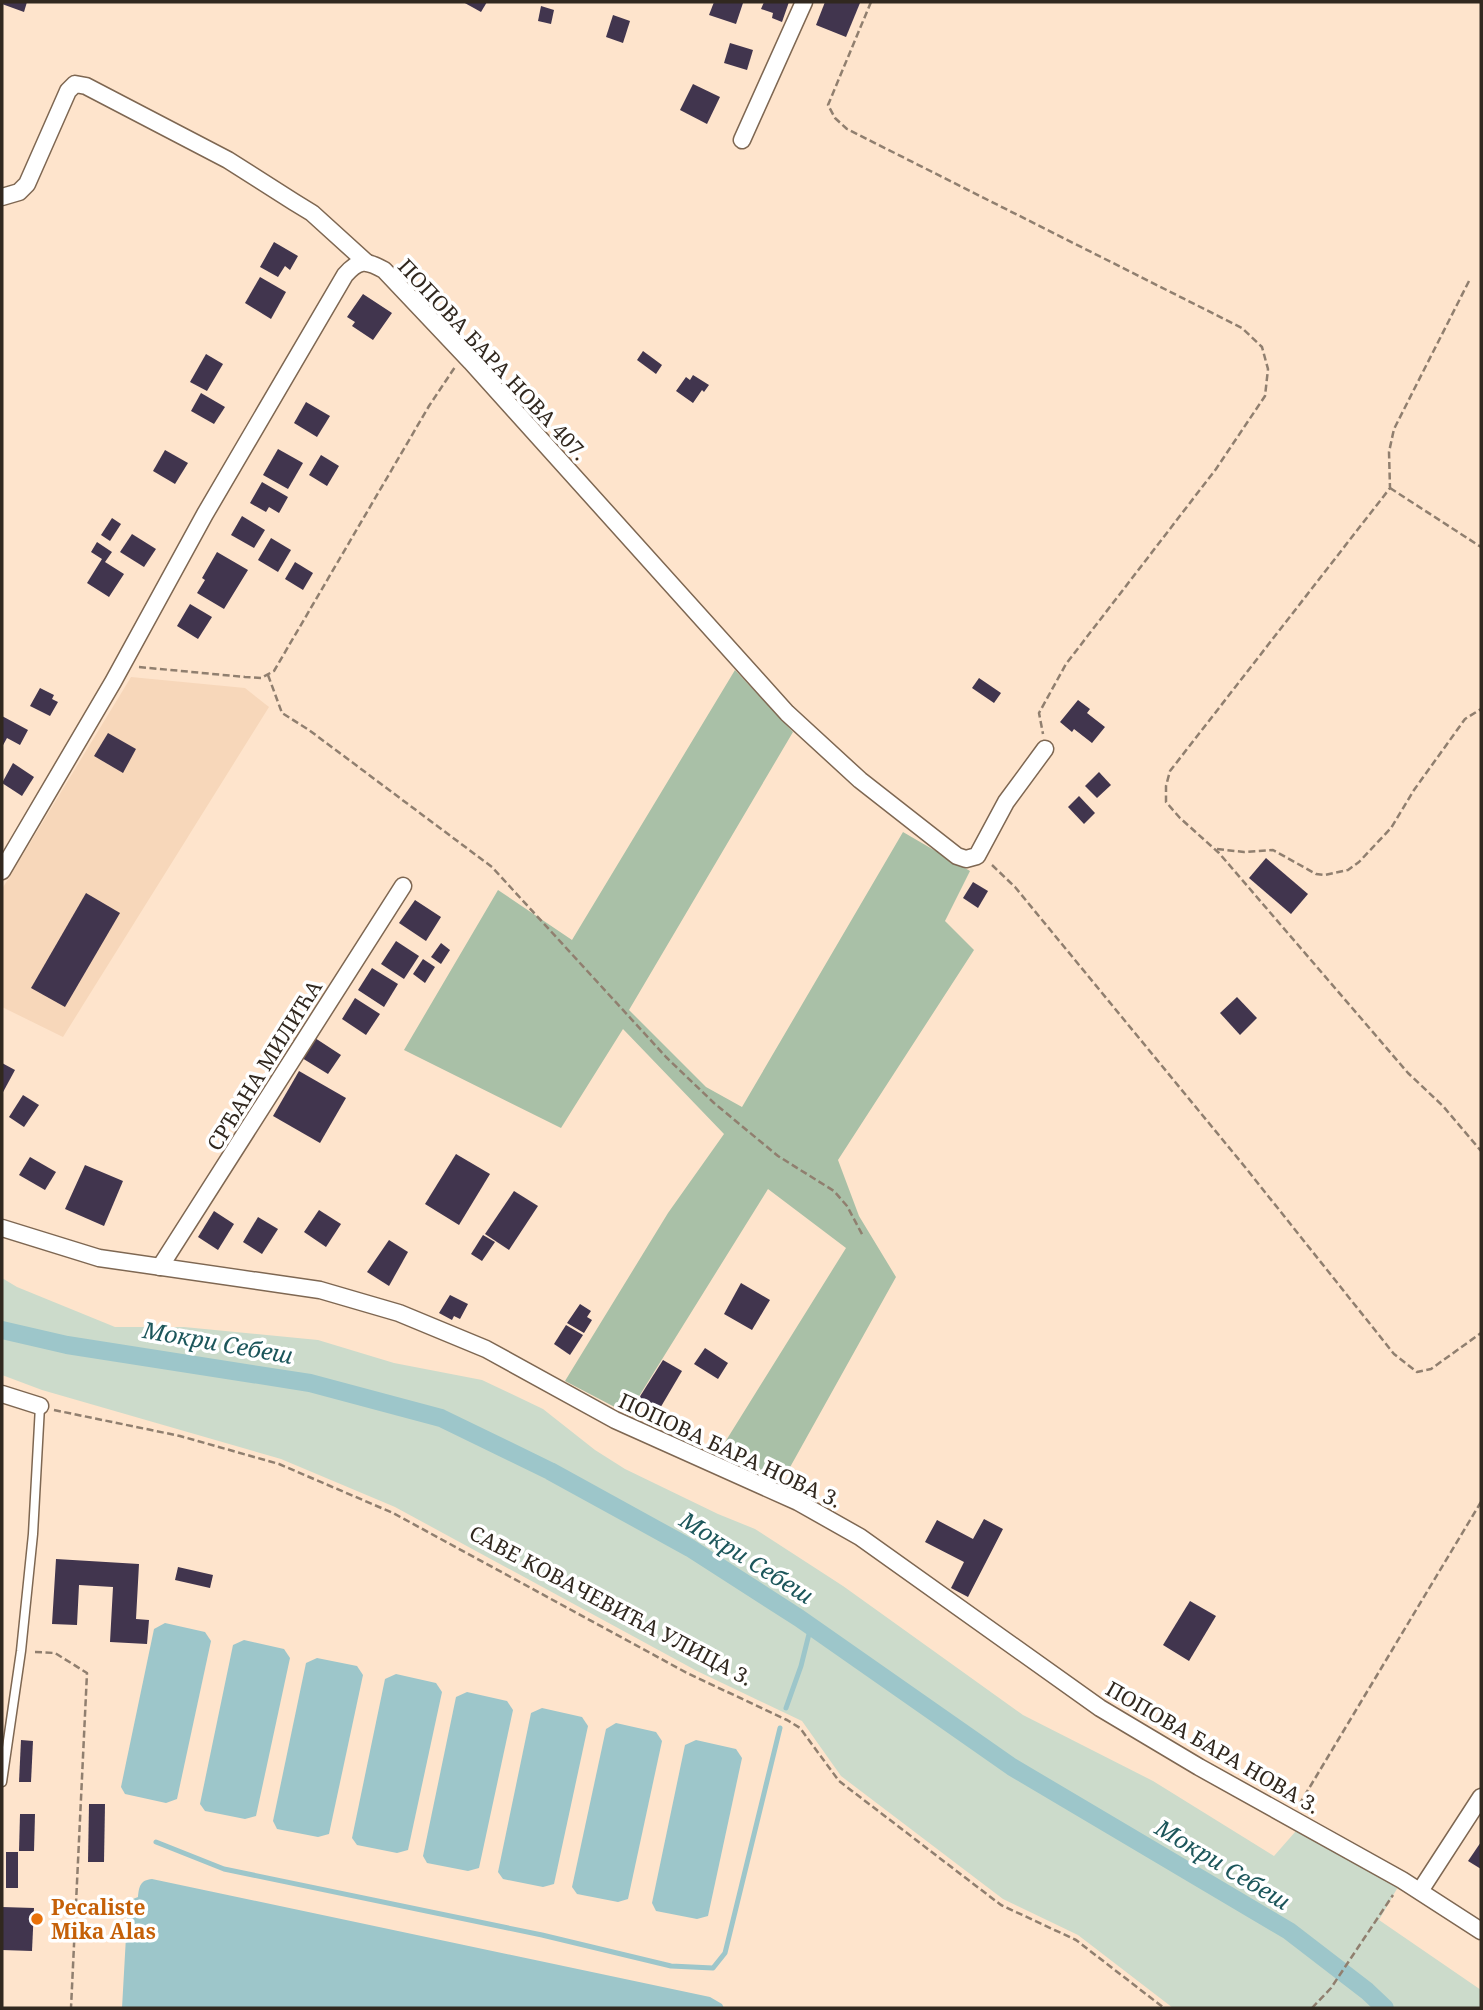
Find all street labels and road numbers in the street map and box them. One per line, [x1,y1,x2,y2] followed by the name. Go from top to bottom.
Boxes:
[392,252,594,466] street label: ПОПОВА БАРА НОВА 407.
[200,974,328,1156] street label: СРЂАНА МИЛИЋА
[614,1386,846,1514] street label: ПОПОВА БАРА НОВА 3.
[465,1518,757,1692] street label: САВЕ КОВАЧЕВИЋА УЛИЦА 3.
[1101,1674,1325,1820] street label: ПОПОВА БАРА НОВА 3.

